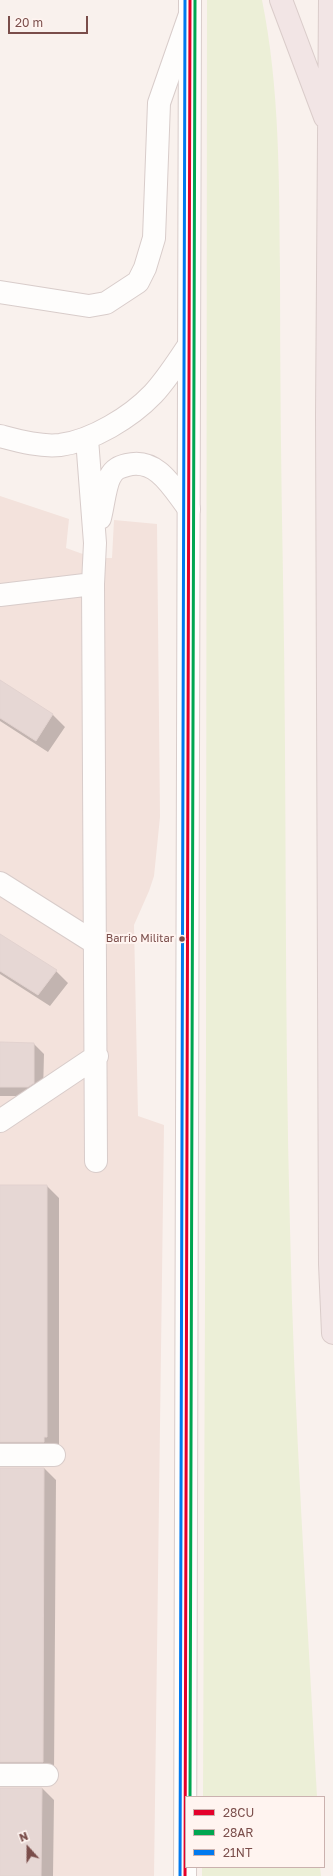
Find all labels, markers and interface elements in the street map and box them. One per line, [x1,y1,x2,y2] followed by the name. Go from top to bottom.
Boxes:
[10,8,90,34] scale bar
[15,15,43,30] text: 20 m
[106,932,174,946] place label: Barrio Militar
[177,934,187,944] marker: Barrio Militar
[185,1796,325,1868] legend
[223,1805,254,1820] text: 28CU
[223,1825,253,1840] text: 28AR
[8,1828,48,1868] north arrow
[17,1829,30,1844] text: N
[223,1845,252,1860] text: 21NT

